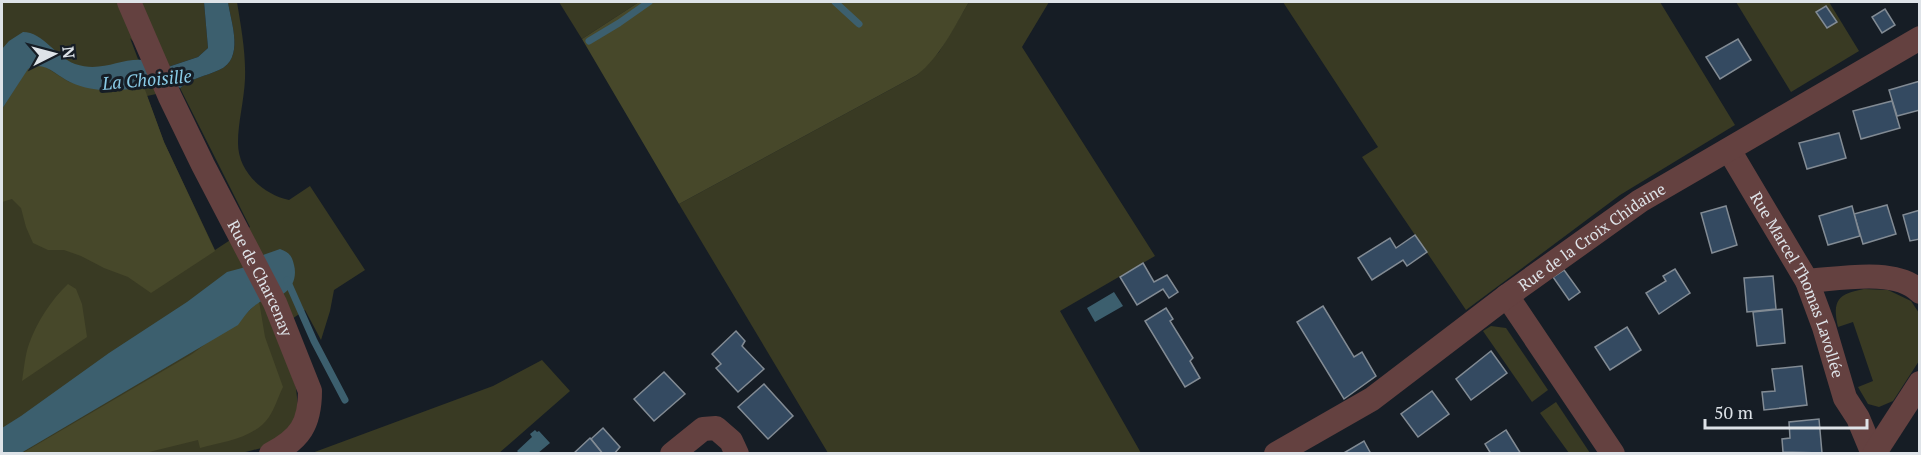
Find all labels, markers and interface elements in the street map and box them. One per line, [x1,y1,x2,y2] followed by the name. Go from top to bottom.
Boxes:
[24,24,84,84] north arrow
[57,45,80,60] text: N
[100,63,193,95] water label: La Choisille
[1514,178,1670,296] street label: Rue de la Croix Chidaine
[1745,187,1849,380] street label: Rue Marcel Thomas Lavollée
[223,216,298,340] street label: Rue de Charcenay
[1705,392,1867,430] scale bar
[1714,400,1754,424] text: 50 m

